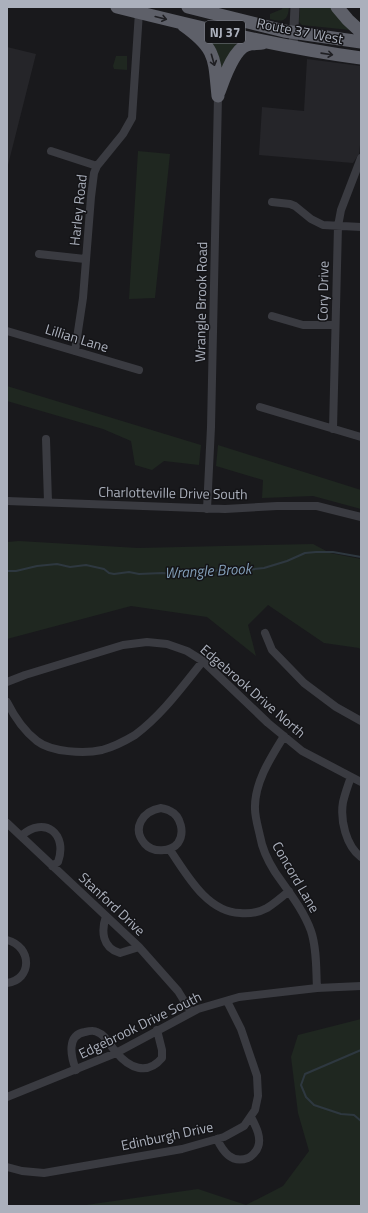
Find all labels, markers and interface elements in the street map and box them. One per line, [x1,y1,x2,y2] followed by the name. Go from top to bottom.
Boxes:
[255,12,345,49] street label: Route 37 West
[154,14,167,22] one-way arrow
[205,21,245,43] road number: NJ 37
[320,50,333,58] one-way arrow
[210,53,217,66] one-way arrow
[63,173,92,247] street label: Harley Road
[189,242,212,362] street label: Wrangle Brook Road
[311,261,334,321] street label: Cory Drive
[43,318,111,357] street label: Lillian Lane
[98,481,248,504] street label: Charlotteville Drive South
[164,557,254,584] water label: Wrangle Brook
[196,639,311,742] street label: Edgebrook Drive North
[268,837,325,916] street label: Concord Lane
[74,867,150,940] street label: Stanford Drive
[75,986,205,1063] street label: Edgebrook Drive South
[119,1116,215,1156] street label: Edinburgh Drive

